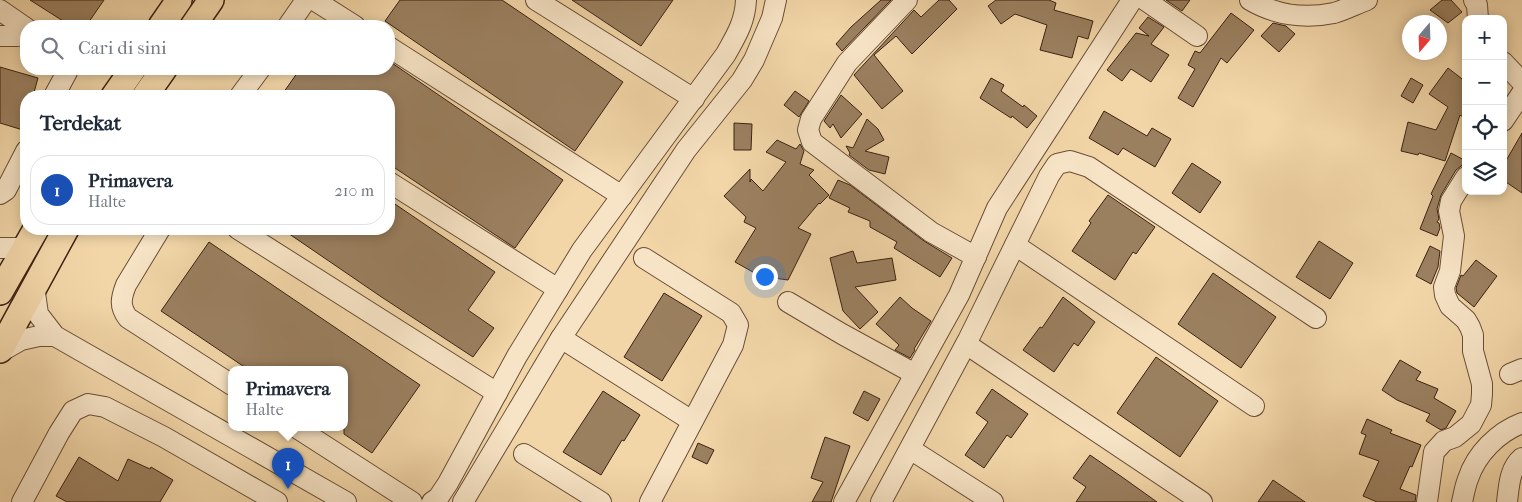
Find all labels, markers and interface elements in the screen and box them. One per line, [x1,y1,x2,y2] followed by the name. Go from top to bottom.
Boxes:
[1402,15,1447,60] north arrow
[1462,15,1507,195] map controls
[1462,15,1507,60] button: +
[20,20,395,75] search box
[38,34,66,62] icon: search
[78,37,167,59] text: Cari di sini
[1462,60,1507,105] button: −
[1462,105,1507,150] button: locate
[40,111,121,135] text: Terdekat
[1462,150,1507,195] button: layers
[88,170,173,192] text: Primavera
[54,181,60,200] text: 1
[335,181,374,200] text: 210 m
[88,192,126,211] text: Halte
[752,264,778,290] your location
[228,366,348,431] popup
[246,378,330,400] text: Primavera
[246,400,284,419] text: Halte
[272,448,304,489] pin: 1

